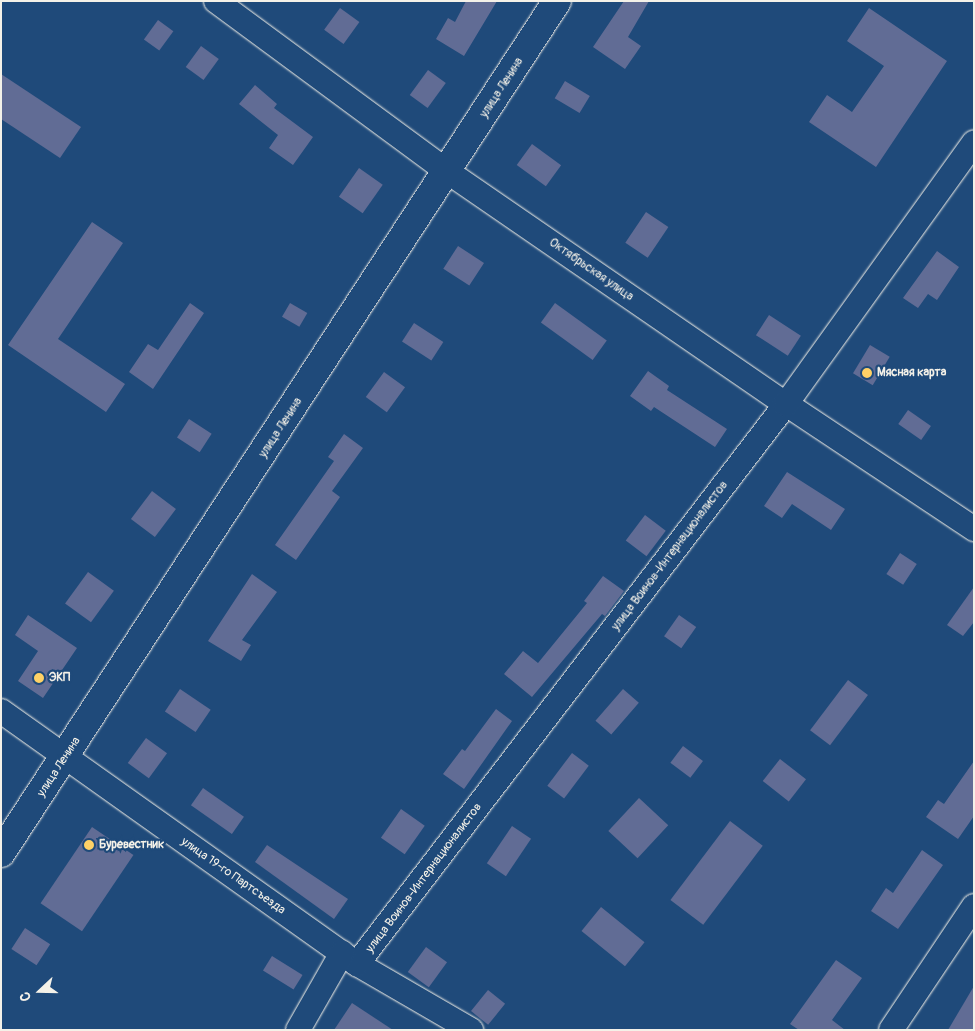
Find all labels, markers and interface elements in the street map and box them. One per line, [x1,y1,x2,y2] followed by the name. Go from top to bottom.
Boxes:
[477,55,527,121] street label: улица Ленина
[546,236,636,304] street label: Октябрьская улица
[877,366,946,380] place label: Мясная карта
[861,367,873,379] marker: Мясная карта
[256,395,306,461] street label: улица Ленина
[609,478,731,634] street label: улица Воинов-Интернационалистов
[49,671,70,685] place label: ЭКП
[33,672,45,684] marker: ЭКП
[34,734,84,800] street label: улица Ленина
[363,800,485,956] street label: улица Воинов-Интернационалистов
[178,835,288,917] street label: улица 19-го Партсъезда
[99,838,164,852] place label: Буревестник
[83,839,95,851] marker: Буревестник
[15,966,65,1016] north arrow
[16,989,35,1004] text: С

